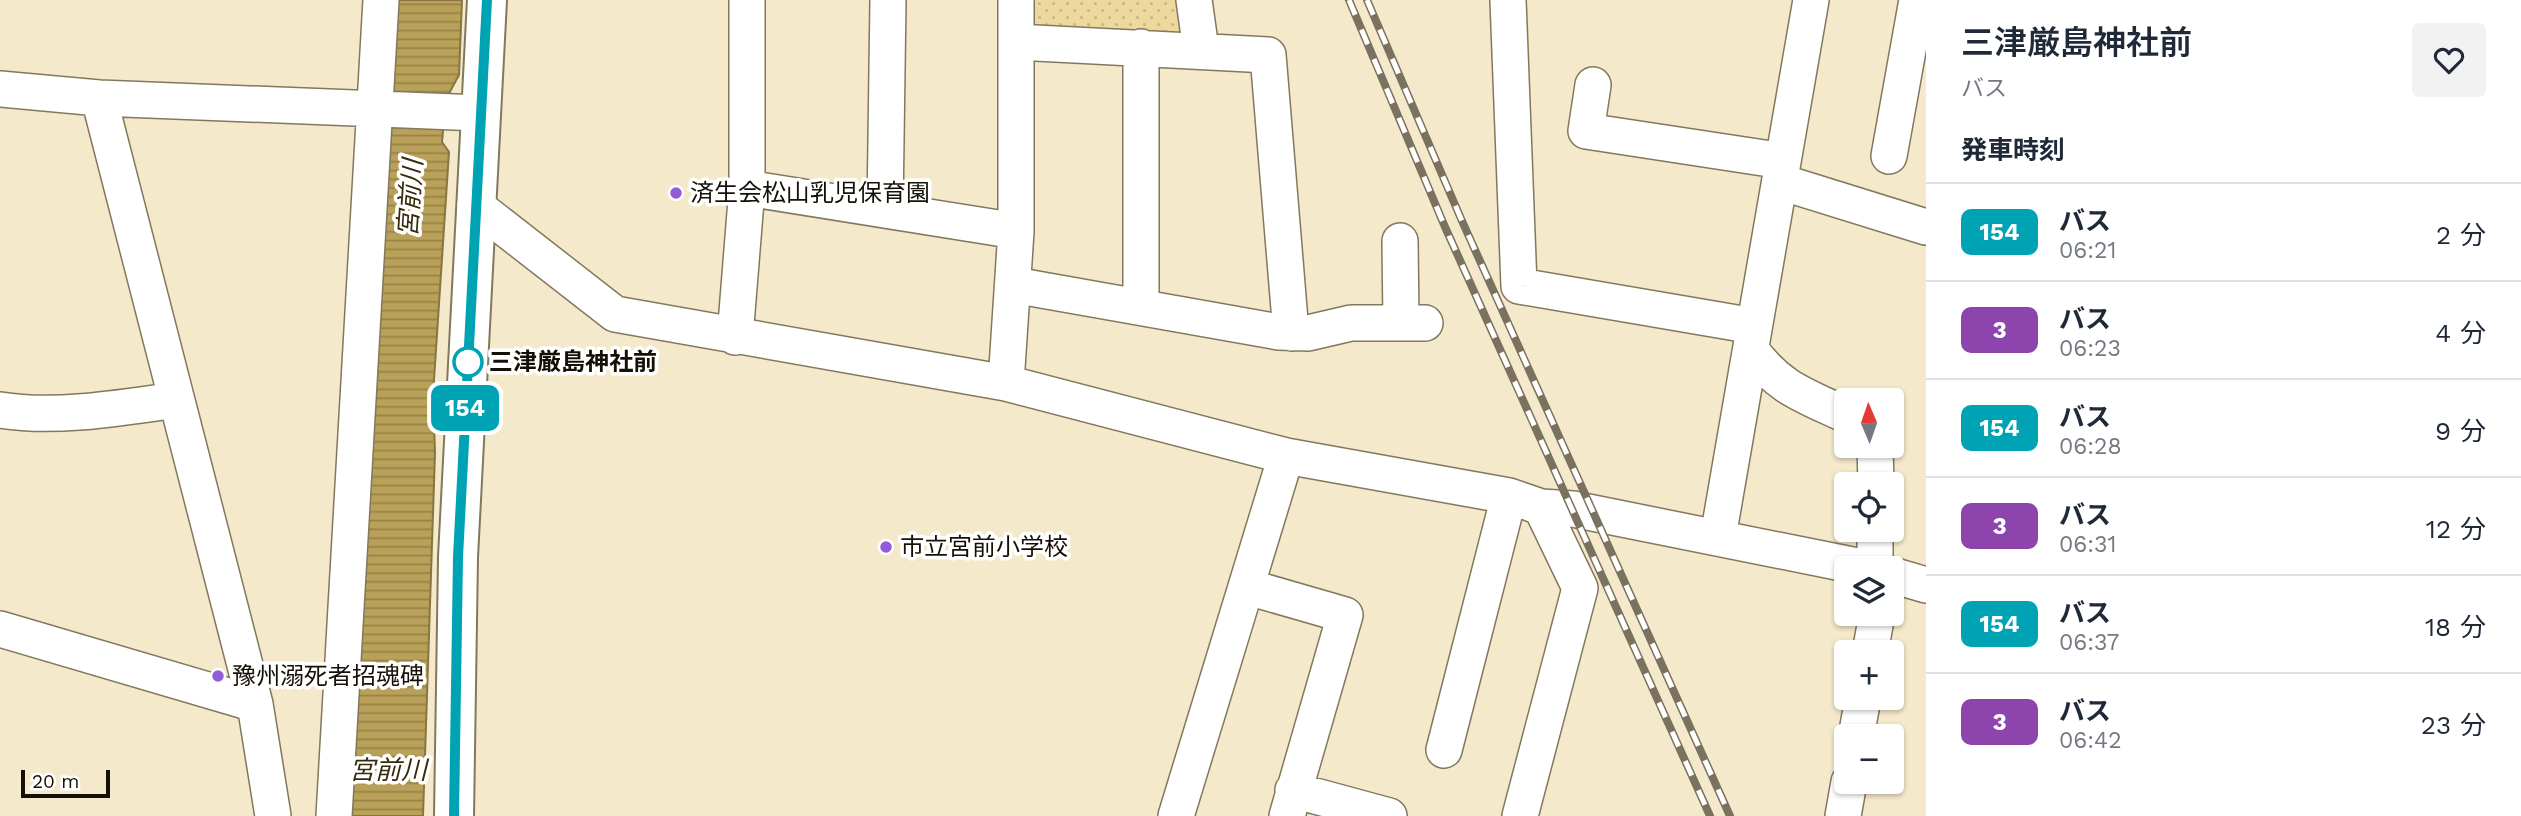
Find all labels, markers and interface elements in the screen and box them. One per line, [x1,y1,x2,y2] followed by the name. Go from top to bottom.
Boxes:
[1961,23,2192,62] text: 三津厳島神社前
[2412,23,2486,97] button: heart
[1961,75,2007,102] text: バス
[1961,135,2065,165] text: 発車時刻
[392,155,428,238] water label: 宮前川
[690,179,930,207] place label: 済生会松山乳児保育園
[668,185,684,201] marker: 済生会松山乳児保育園
[2059,206,2111,236] text: バス
[1980,218,2019,246] text: 154
[2436,220,2486,250] text: 2 分
[2059,237,2116,264] text: 06:21
[2059,304,2111,334] text: バス
[1992,316,2007,344] text: 3
[2435,318,2486,348] text: 4 分
[2059,335,2121,362] text: 06:23
[453,347,483,377] marker: 三津厳島神社前
[489,348,657,376] place label: 三津厳島神社前
[425,385,505,431] line badge: 154
[1834,388,1904,458] north arrow
[1834,388,1904,794] map controls
[445,394,485,422] text: 154
[2059,402,2111,432] text: バス
[1980,414,2019,442] text: 154
[2435,416,2486,446] text: 9 分
[2059,433,2122,460] text: 06:28
[1834,472,1904,542] button: locate
[2059,500,2111,530] text: バス
[1992,512,2007,540] text: 3
[2426,514,2486,544] text: 12 分
[2059,531,2116,558] text: 06:31
[900,533,1068,561] place label: 市立宮前小学校
[878,539,894,555] marker: 市立宮前小学校
[1834,556,1904,626] button: layers
[2059,598,2111,628] text: バス
[1980,610,2019,638] text: 154
[2425,612,2486,642] text: 18 分
[2059,629,2120,656] text: 06:37
[1834,640,1904,710] button: +
[232,662,424,690] place label: 豫州溺死者招魂碑
[210,668,226,684] marker: 豫州溺死者招魂碑
[2059,696,2111,726] text: バス
[1992,708,2007,736] text: 3
[2421,710,2486,740] text: 23 分
[1834,724,1904,794] button: −
[2059,727,2122,754] text: 06:42
[349,755,430,785] water label: 宮前川
[21,767,110,799] scale bar
[32,770,79,793] text: 20 m

